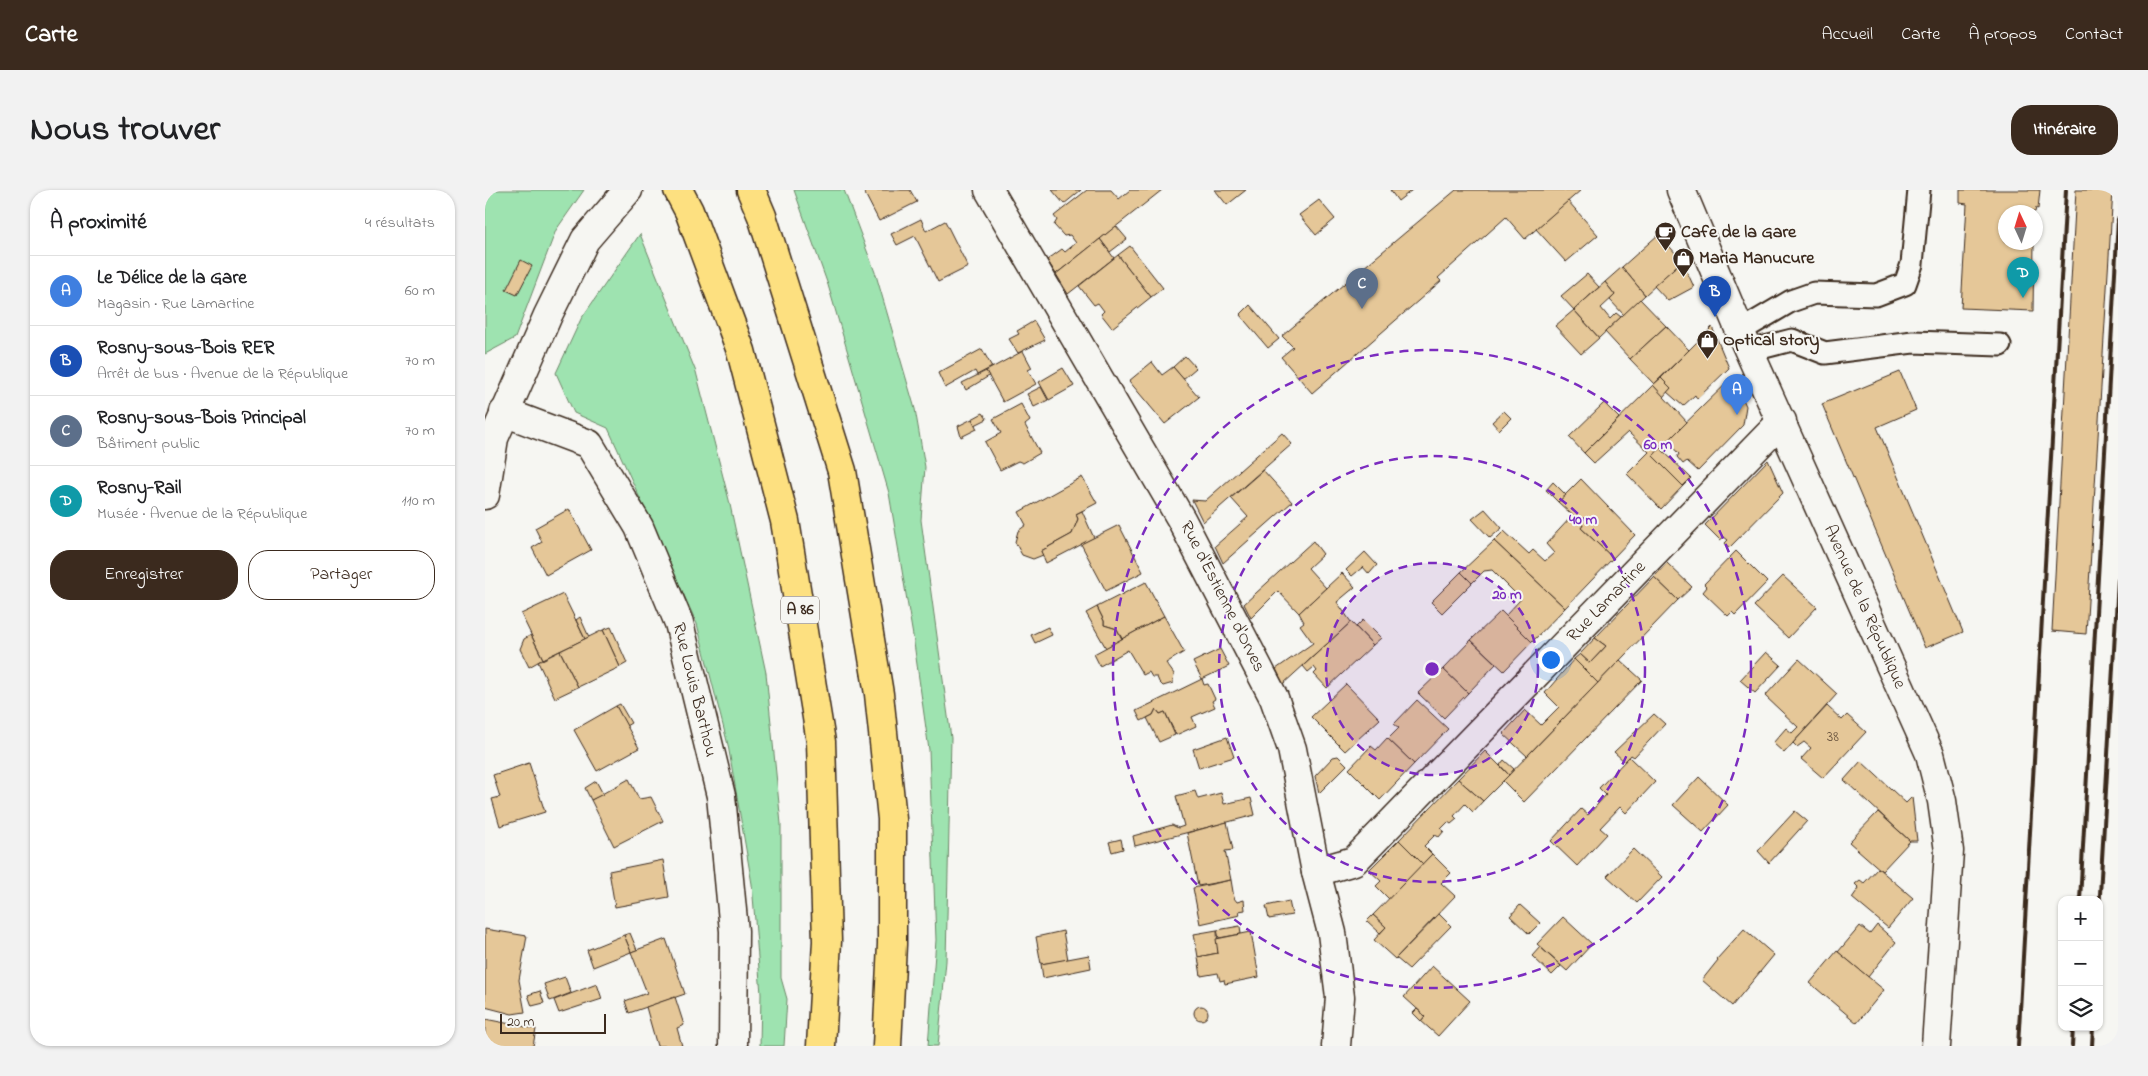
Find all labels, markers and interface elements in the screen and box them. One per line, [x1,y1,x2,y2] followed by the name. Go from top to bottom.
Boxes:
[25,18,77,53] text: Carte
[1821,22,1873,48] text: Accueil
[1901,22,1940,48] text: Carte
[1968,22,2037,48] text: À propos
[2065,22,2123,48] text: Contact
[30,105,220,156] text: Nous trouver
[2011,105,2118,155] button: Itinéraire
[1998,205,2043,250] north arrow
[50,208,147,238] text: À proximité
[365,211,435,235] text: 4 résultats
[1681,220,1797,246] place label: Cafe de la Gare
[1653,221,1677,252] cafe icon: Cafe de la Gare
[1699,246,1815,272] place label: Maria Manucure
[1671,247,1695,278] shop icon: Maria Manucure
[2007,257,2039,298] pin: D
[97,265,247,292] text: Le Délice de la Gare
[1346,268,1378,309] pin: C
[1699,276,1731,317] pin: B
[61,279,71,303] text: A
[405,279,435,303] text: 60 m
[97,292,255,316] text: Magasin · Rue Lamartine
[1723,328,1819,355] place label: Optical story
[1695,329,1719,360] shop icon: Optical story
[97,335,274,362] text: Rosny-sous-Bois RER
[61,349,71,373] text: B
[405,349,435,373] text: 70 m
[97,362,348,386] text: Arrêt de bus · Avenue de la République
[1721,374,1753,415] pin: A
[97,405,306,432] text: Rosny-sous-Bois Principal
[62,419,70,443] text: C
[405,419,435,443] text: 70 m
[97,432,200,456] text: Bâtiment public
[1643,434,1673,456] text: 60 m
[97,475,182,502] text: Rosny-Rail
[60,489,72,513] text: D
[401,489,435,513] text: 110 m
[97,502,307,526] text: Musée · Avenue de la République
[1568,509,1597,531] text: 40 m
[1173,517,1271,677] street label: Rue d'Estienne d'Orves
[1816,521,1912,694] street label: Avenue de la République
[50,550,238,600] button: Enregistrer
[248,550,435,600] button: Partager
[1561,555,1653,649] street label: Rue Lamartine
[1491,584,1522,606] text: 20 m
[781,596,819,624] road number: A 86
[665,620,723,760] street label: Rue Louis Barthou
[1538,647,1564,673] your location
[1423,660,1441,678] centre of rings
[1827,726,1839,748] house number: 38
[2058,896,2103,1031] map controls
[2058,896,2103,941] button: +
[2058,941,2103,986] button: −
[2058,986,2103,1031] button: layers
[500,1011,606,1034] scale bar
[507,1012,534,1033] text: 20 m

